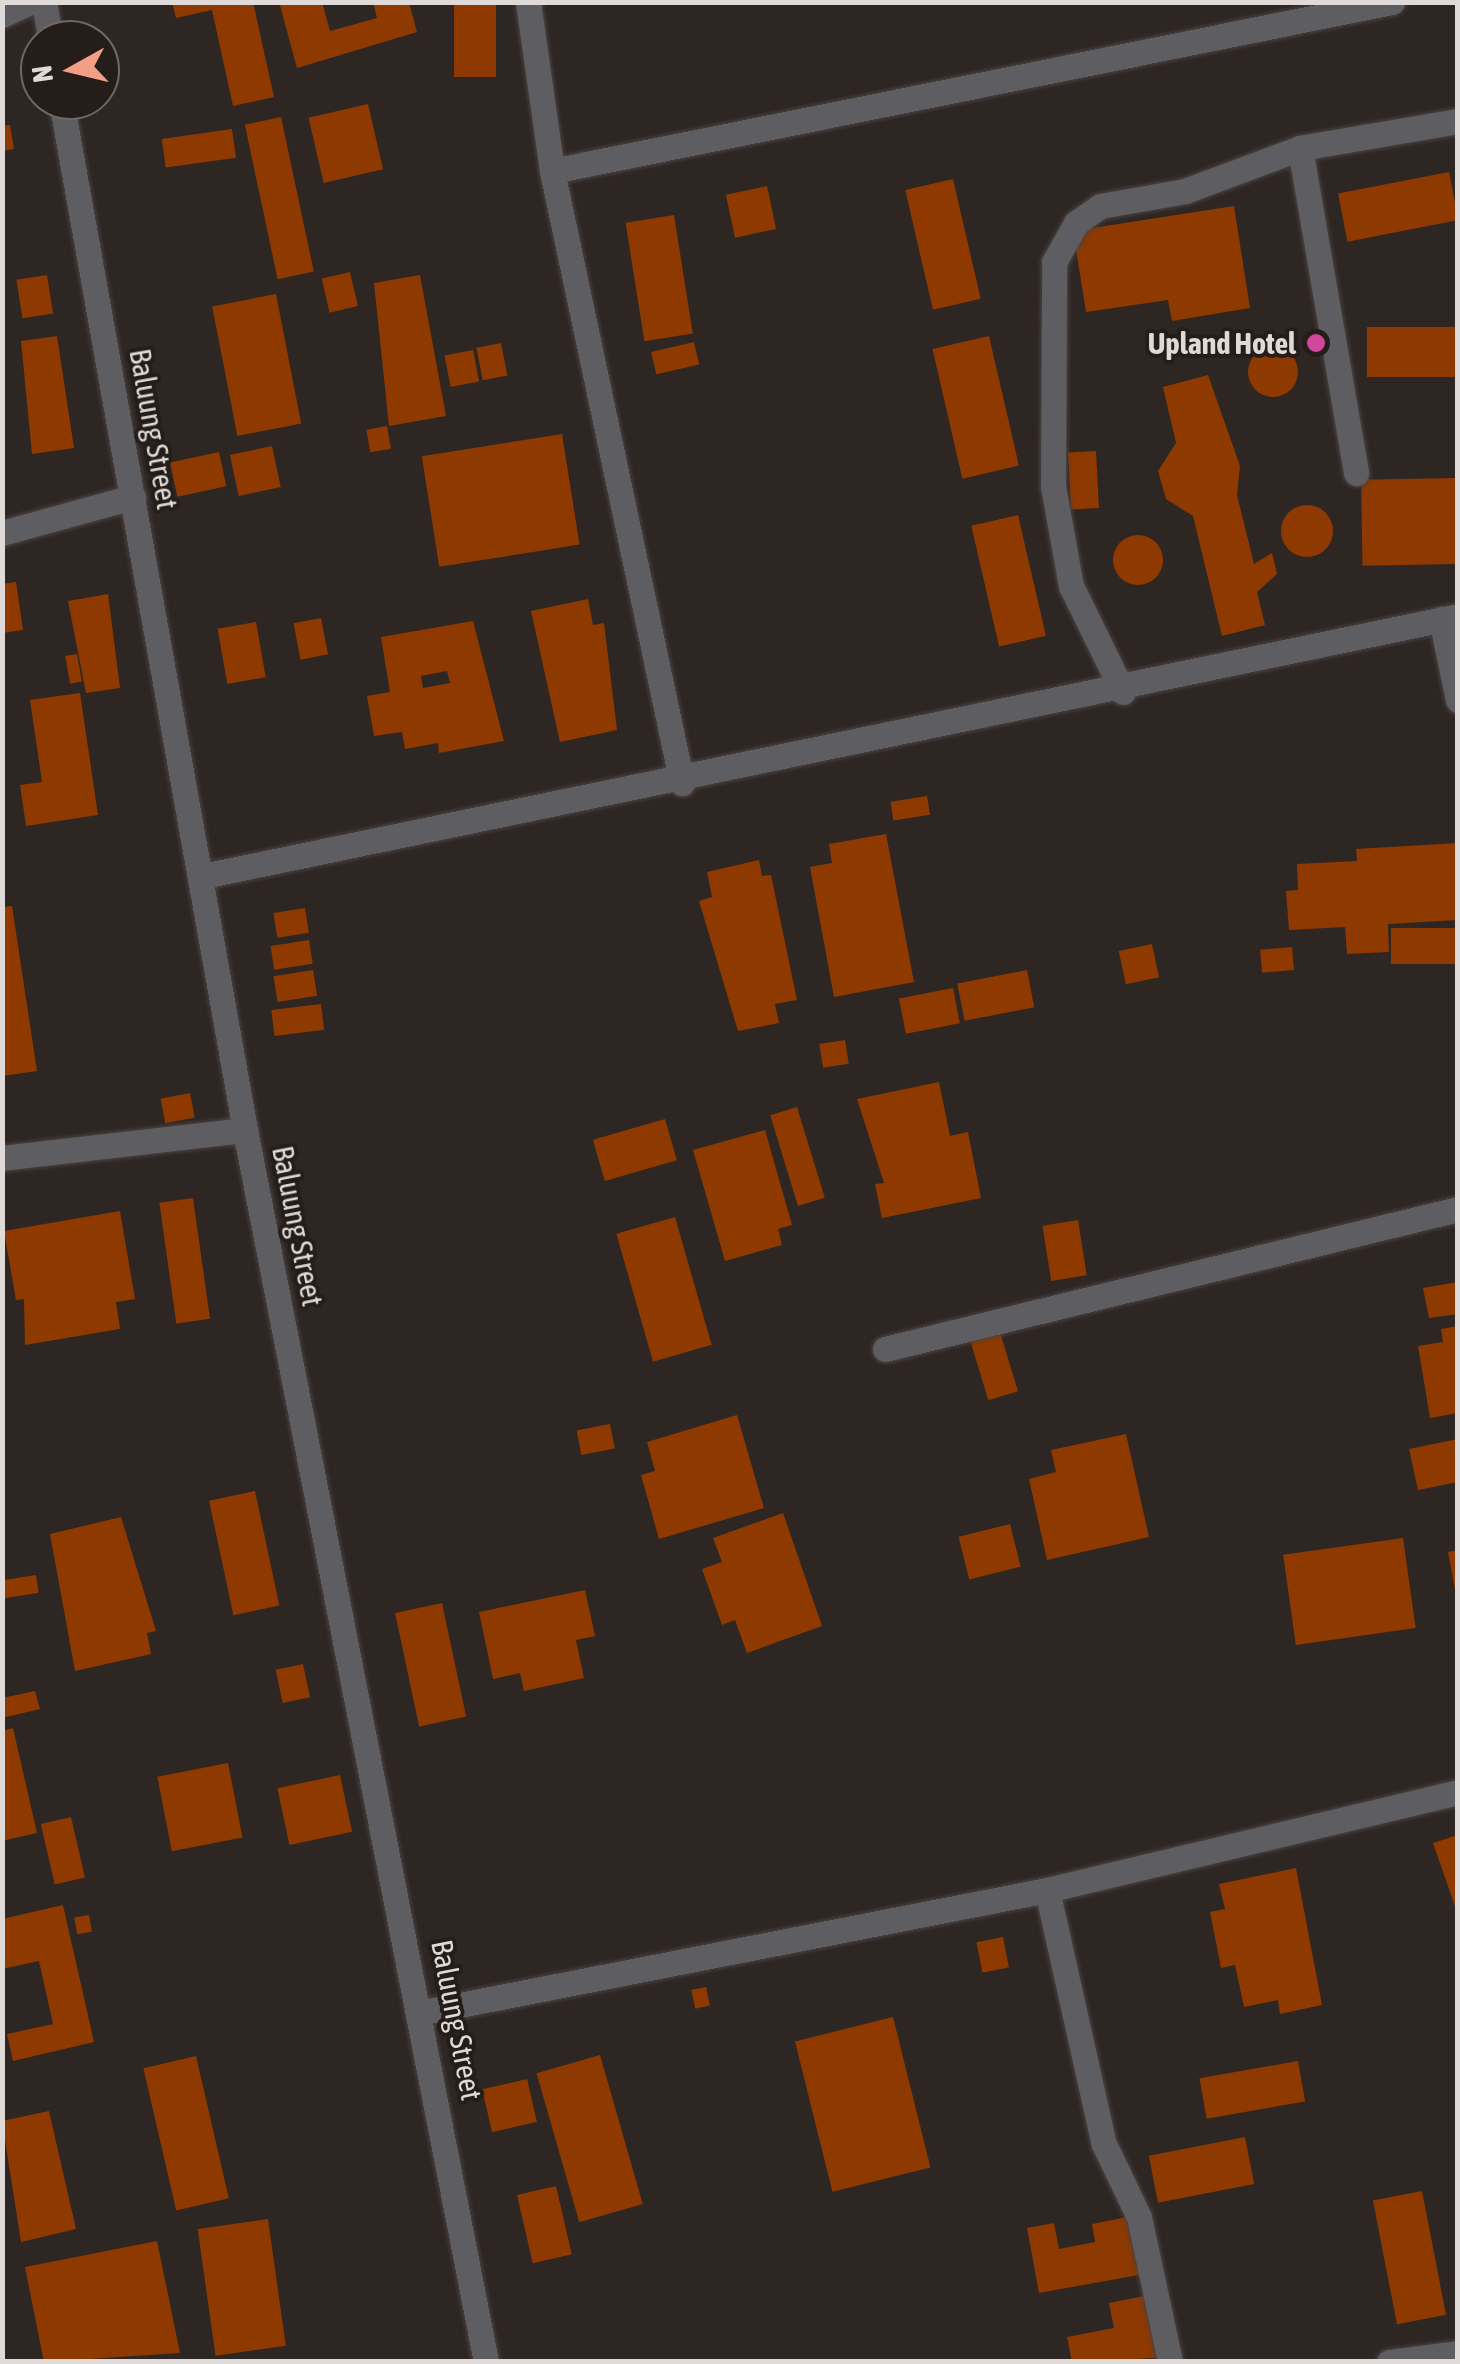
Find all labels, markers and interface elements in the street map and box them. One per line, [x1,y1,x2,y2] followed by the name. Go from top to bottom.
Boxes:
[20,20,120,120] north arrow
[25,63,59,84] text: N
[1148,325,1296,361] place label: Upland Hotel
[1305,332,1327,354] marker: Upland Hotel
[122,346,186,512] street label: Baluung Street
[265,1143,331,1309] street label: Baluung Street
[424,1937,490,2103] street label: Baluung Street

